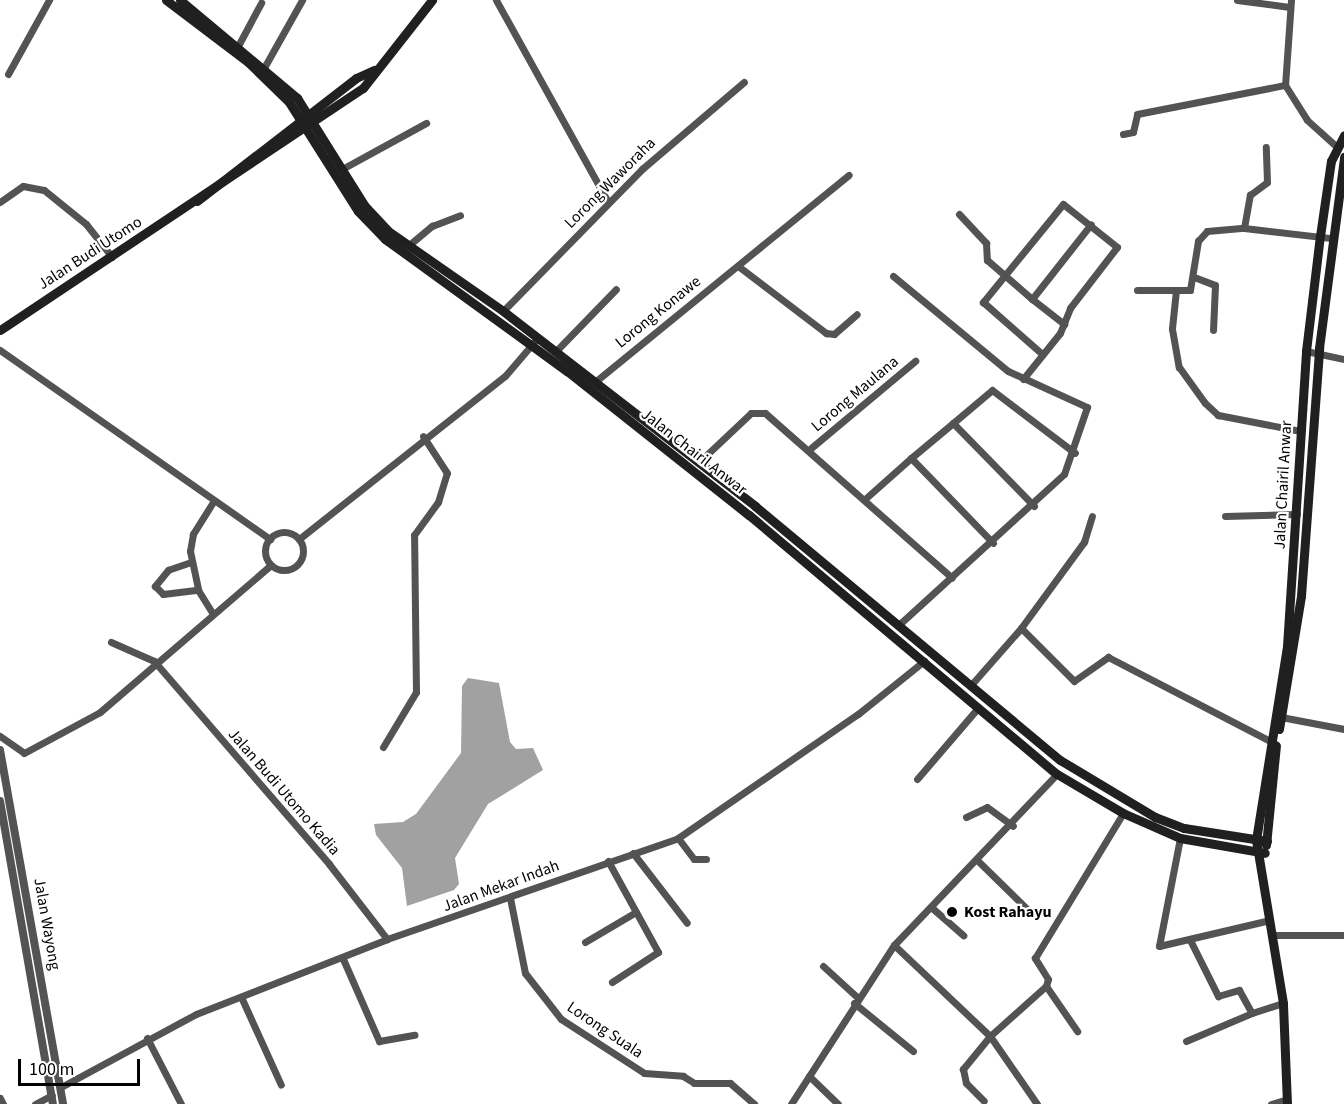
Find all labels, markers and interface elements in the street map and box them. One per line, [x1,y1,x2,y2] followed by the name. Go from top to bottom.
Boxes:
[560,133,660,233] street label: Lorong Waworaha
[34,212,146,294] street label: Jalan Budi Utomo
[611,272,705,352] street label: Lorong Konawe
[808,352,902,436] street label: Lorong Maulana
[637,405,751,499] street label: Jalan Chairil Anwar
[1270,420,1296,550] street label: Jalan Chairil Anwar
[224,725,344,859] street label: Jalan Budi Utomo Kadia
[440,856,562,916] street label: Jalan Mekar Indah
[29,876,65,972] street label: Jalan Wayong
[964,902,1052,922] place label: Kost Rahayu
[945,905,959,919] marker: Kost Rahayu
[563,997,647,1063] street label: Lorong Suala
[21,1047,142,1085] scale bar
[29,1057,74,1082] text: 100 m

